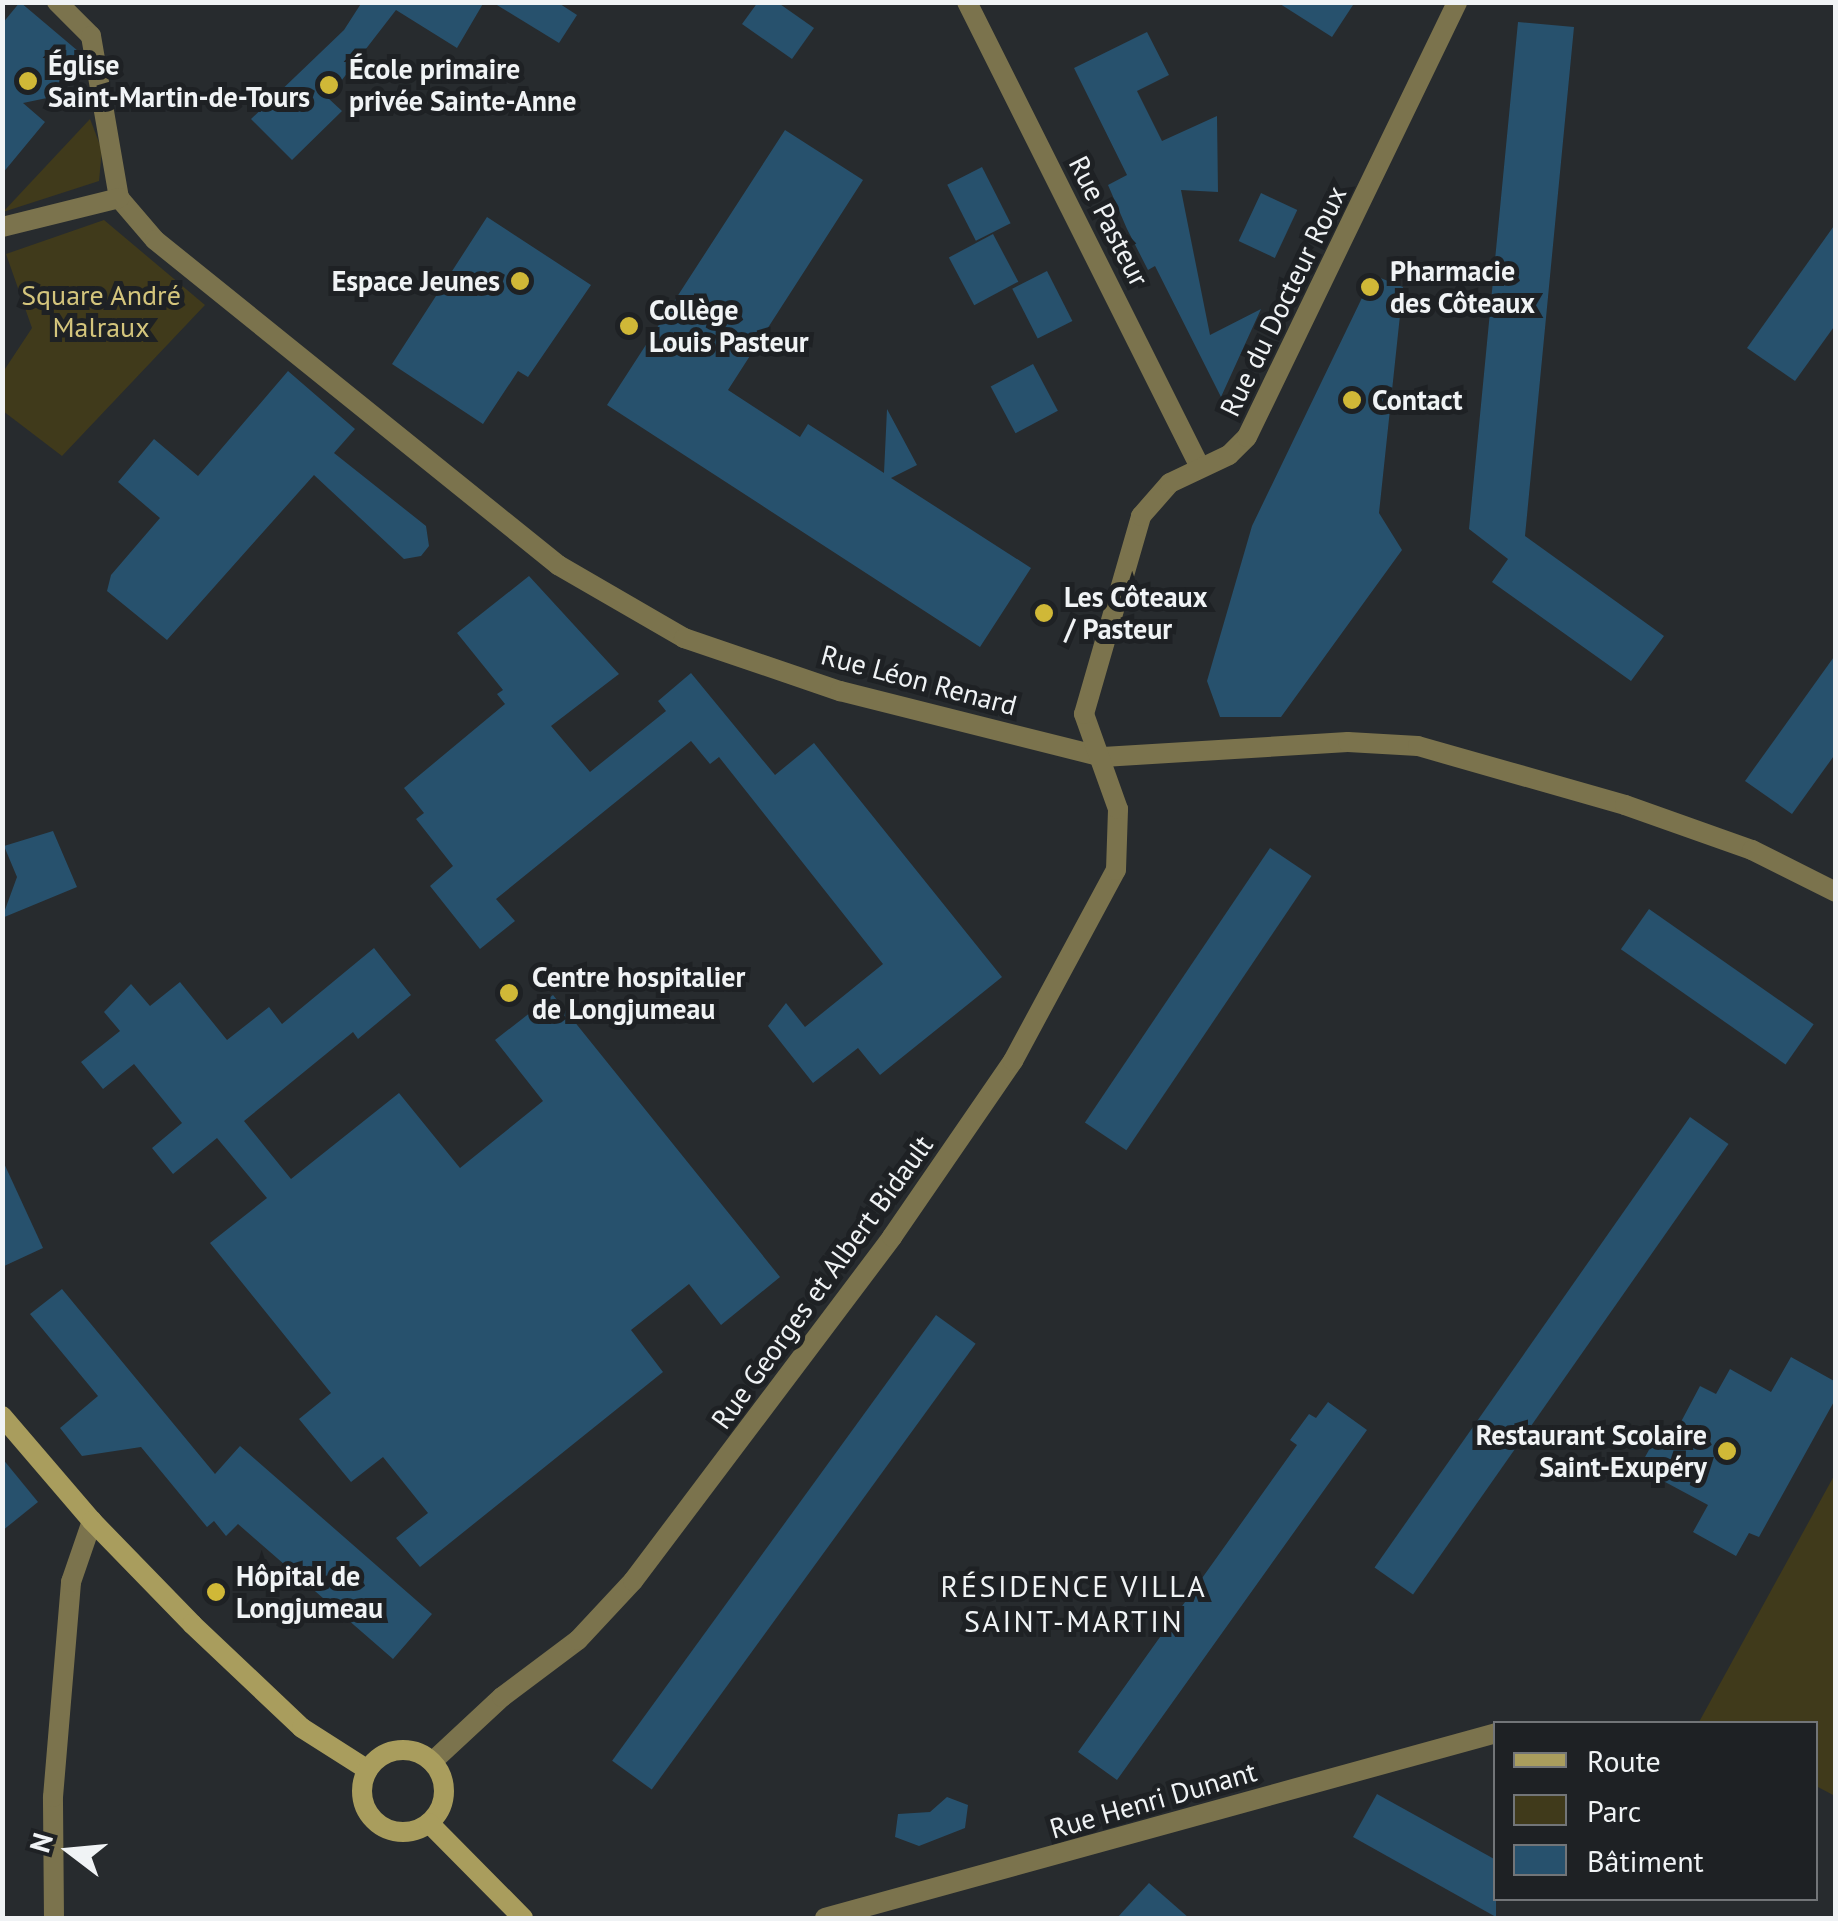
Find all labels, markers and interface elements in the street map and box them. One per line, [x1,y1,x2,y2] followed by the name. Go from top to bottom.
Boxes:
[48,48,310,114] place label: Église Saint-Martin-de-Tours
[349,52,577,118] place label: École primaire privée Sainte-Anne
[17,70,39,92] marker: Église Saint-Martin-de-Tours
[318,74,340,96] marker: École primaire privée Sainte-Anne
[1062,150,1156,292] street label: Rue Pasteur
[1213,180,1353,422] street label: Rue du Docteur Roux
[1390,254,1535,320] place label: Pharmacie des Côteaux
[332,264,500,298] place label: Espace Jeunes
[509,270,531,292] marker: Espace Jeunes
[1359,276,1381,298] marker: Pharmacie des Côteaux
[21,278,181,344] park label: Square André Malraux
[649,293,809,359] place label: Collège Louis Pasteur
[618,315,640,337] marker: Collège Louis Pasteur
[1372,383,1462,417] place label: Contact
[1341,389,1363,411] marker: Contact
[1064,580,1208,646] place label: Les Côteaux / Pasteur
[1033,602,1055,624] marker: Les Côteaux / Pasteur
[818,638,1020,722] street label: Rue Léon Renard
[532,960,745,1026] place label: Centre hospitalier de Longjumeau
[496,980,522,1006] marker: Centre hospitalier de Longjumeau
[704,1128,940,1436] street label: Rue Georges et Albert Bidault
[1476,1418,1707,1484] place label: Restaurant Scolaire Saint-Exupéry
[1716,1440,1738,1462] marker: Restaurant Scolaire Saint-Exupéry
[236,1559,383,1625] place label: Hôpital de Longjumeau
[940,1568,1208,1638] district label: RÉSIDENCE VILLA SAINT-MARTIN
[205,1581,227,1603] marker: Hôpital de Longjumeau
[1493,1721,1818,1901] legend
[1587,1741,1661,1780] text: Route
[1046,1754,1260,1846] street label: Rue Henri Dunant
[1587,1791,1641,1830] text: Parc
[20,1801,120,1901] north arrow
[20,1829,61,1857] text: N
[1587,1841,1704,1880] text: Bâtiment

